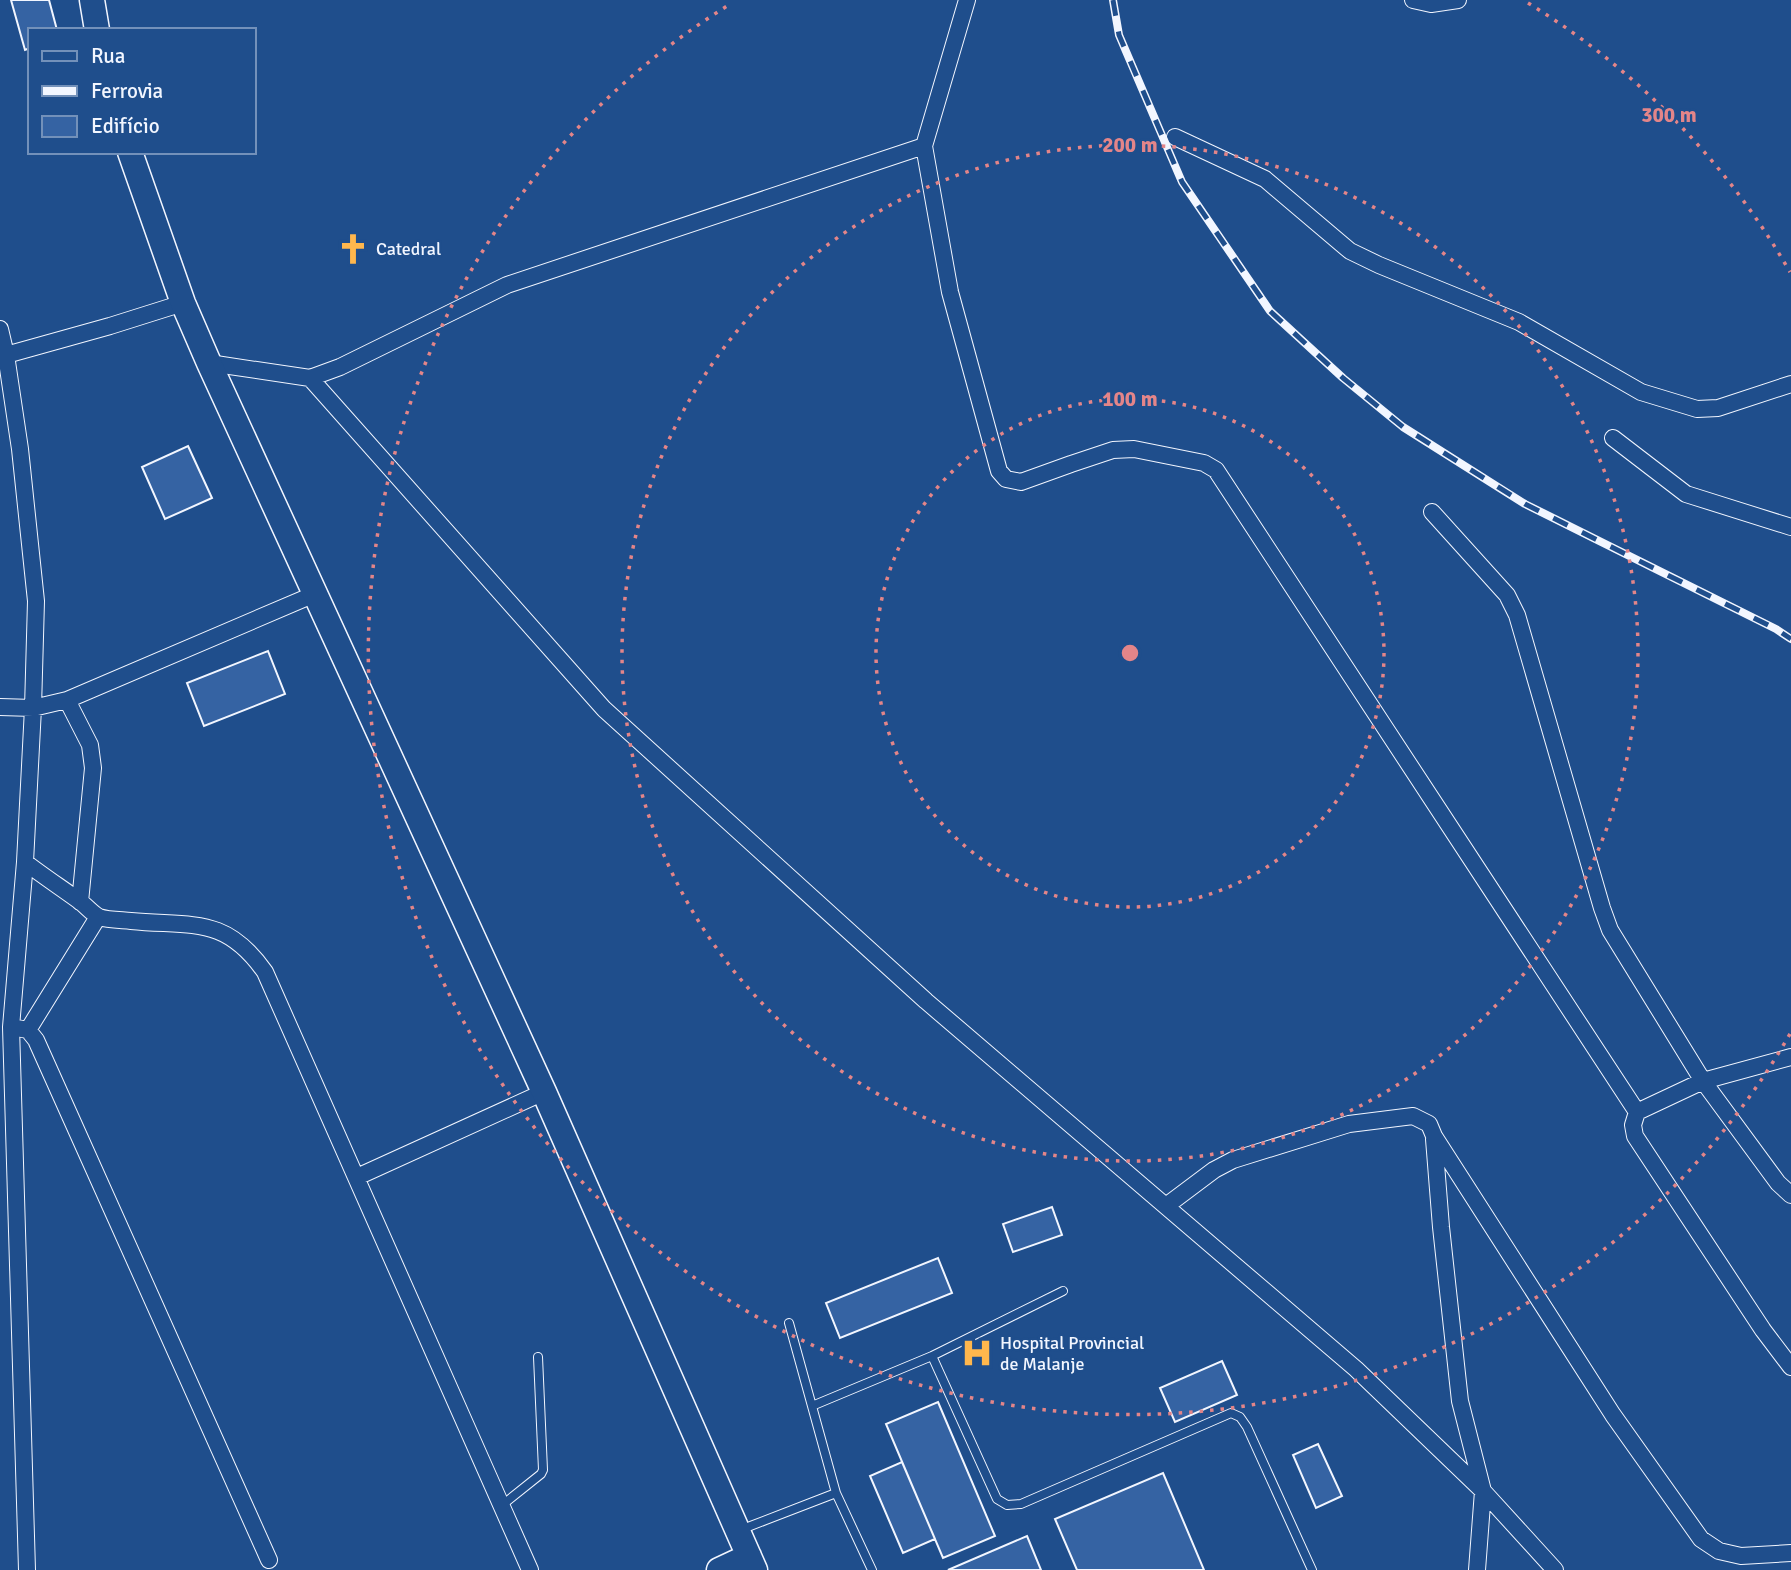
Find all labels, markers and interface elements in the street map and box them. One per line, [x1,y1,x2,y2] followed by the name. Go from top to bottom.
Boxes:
[28,28,256,154] legend
[91,43,125,69] text: Rua
[91,78,163,104] text: Ferrovia
[1641,102,1697,128] text: 300 m
[91,113,160,139] text: Edifício
[1102,132,1158,158] text: 200 m
[336,232,370,266] church icon: Catedral
[376,238,441,260] place label: Catedral
[1102,386,1158,412] text: 100 m
[1118,641,1142,665] centre of rings
[1000,1332,1144,1375] place label: Hospital Provincial de Malanje
[960,1336,994,1370] hospital icon: Hospital Provincial de Malanje

